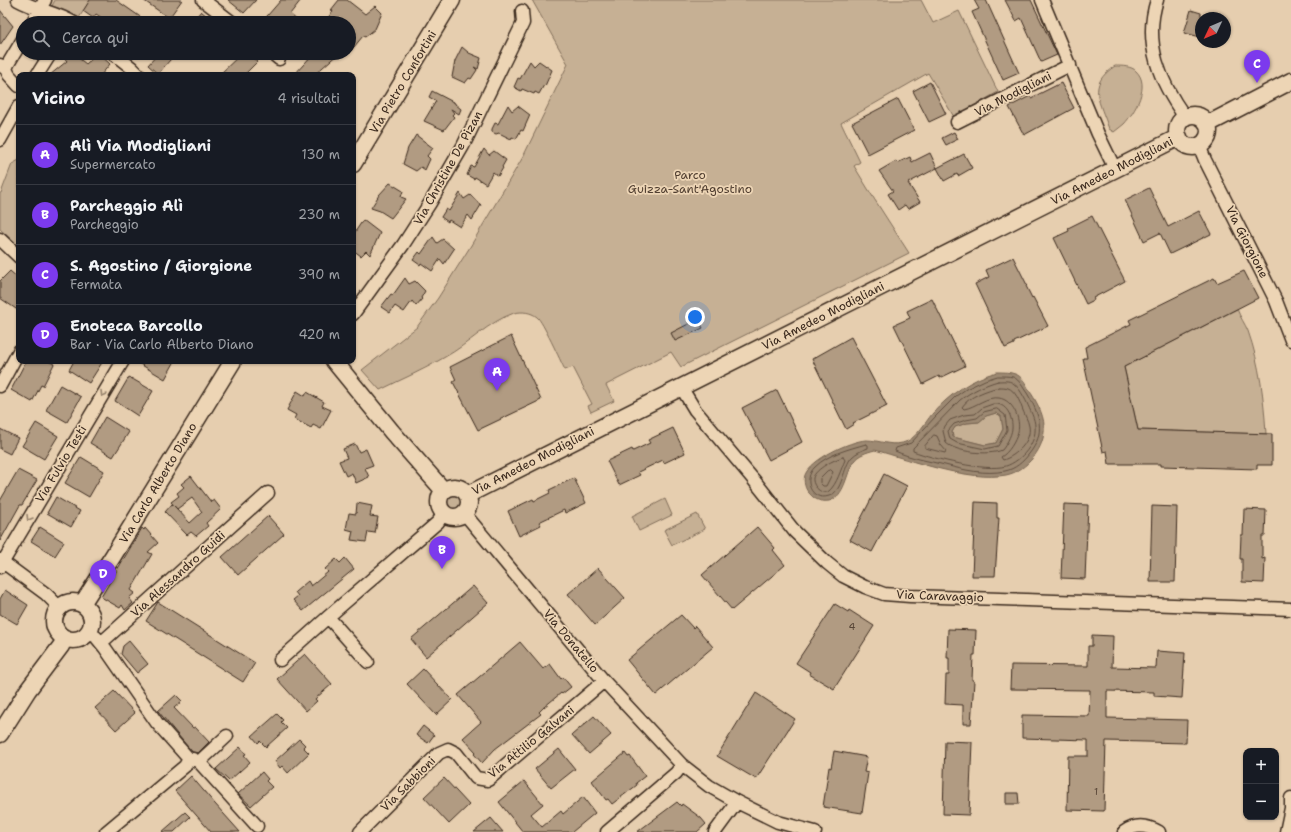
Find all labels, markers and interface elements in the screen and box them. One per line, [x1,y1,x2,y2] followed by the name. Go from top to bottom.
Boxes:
[1195,12,1231,48] north arrow
[16,16,356,60] search box
[30,27,52,49] icon: search
[366,27,440,137] street label: Via Pietro Confortini
[62,28,129,48] text: Cerca qui
[1244,50,1270,83] pin: C
[972,68,1054,120] street label: Via Modigliani
[32,87,85,109] text: Vicino
[277,90,340,107] text: 4 risultati
[410,108,486,228] street label: Via Christine De Pizan
[1048,133,1176,209] street label: Via Amedeo Modigliani
[70,136,211,156] text: Alì Via Modigliani
[40,146,50,163] text: A
[302,146,340,163] text: 130 m
[70,156,156,173] text: Supermercato
[628,167,752,197] park label: Parco Guizza-Sant'Agostino
[70,196,183,216] text: Parcheggio Alì
[1222,203,1272,281] street label: Via Giorgione
[41,206,49,223] text: B
[298,206,340,223] text: 230 m
[70,216,139,233] text: Parcheggio
[70,256,252,276] text: S. Agostino / Giorgione
[41,266,49,283] text: C
[298,266,340,283] text: 390 m
[70,276,122,293] text: Fermata
[759,278,887,354] street label: Via Amedeo Modigliani
[685,307,705,327] your location
[70,316,203,336] text: Enoteca Barcollo
[40,326,50,343] text: D
[298,326,340,343] text: 420 m
[70,336,254,353] text: Bar · Via Carlo Alberto Diano
[484,358,510,391] pin: A
[100,390,107,397] one-way arrow
[116,420,200,546] street label: Via Carlo Alberto Diano
[32,423,90,505] street label: Via Fulvio Testi
[469,423,597,499] street label: Via Amedeo Modigliani
[26,514,33,521] one-way arrow
[127,527,229,621] street label: Via Alessandro Guidi
[429,536,455,569] pin: B
[90,560,116,593] pin: D
[896,586,984,606] street label: Via Caravaggio
[540,606,602,676] street label: Via Donatello
[849,620,856,633] house number: 4
[484,702,578,782] street label: Via Attilio Galvani
[1243,748,1279,820] map controls
[1243,748,1279,784] button: +
[377,753,439,815] street label: Via Sabbioni
[1243,784,1279,820] button: −
[1094,785,1098,798] house number: 1

